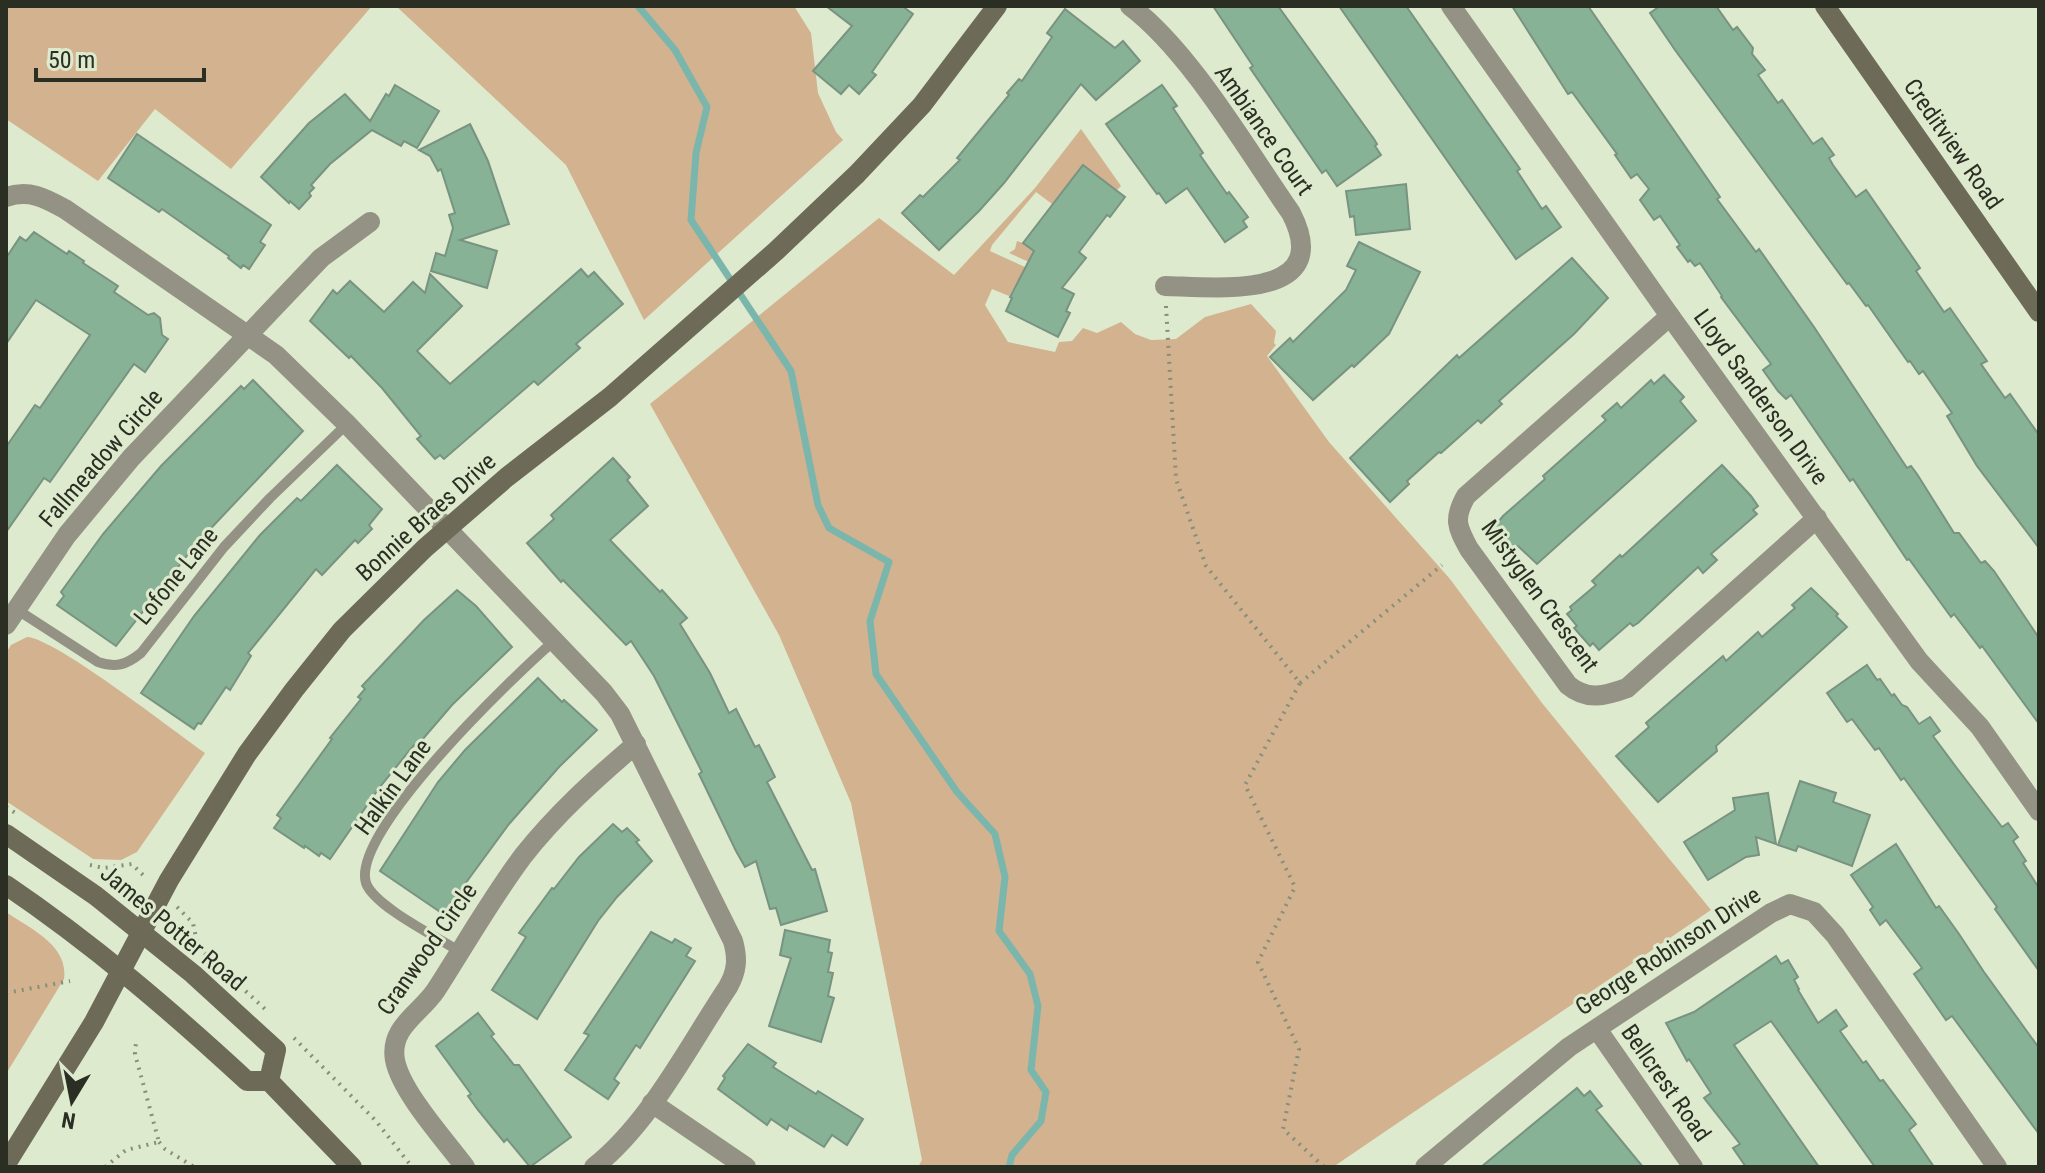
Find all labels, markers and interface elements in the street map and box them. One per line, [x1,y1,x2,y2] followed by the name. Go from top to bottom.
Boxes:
[36,32,204,82] scale bar
[48,46,95,74] text: 50 m
[1209,60,1319,200] street label: Ambiance Court
[1898,73,2008,215] street label: Creditview Road
[1688,304,1834,490] street label: Lloyd Sanderson Drive
[33,383,169,533] street label: Fallmeadow Circle
[351,447,501,587] street label: Bonnie Braes Drive
[1475,514,1605,678] street label: Mistyglen Crescent
[128,522,224,630] street label: Lofone Lane
[349,734,437,840] street label: Halkin Lane
[95,859,251,997] street label: James Potter Road
[371,878,483,1020] street label: Cranwood Circle
[1570,881,1766,1021] street label: George Robinson Drive
[1615,1019,1717,1147] street label: Bellcrest Road
[32,1061,112,1141] north arrow
[60,1107,77,1134] text: N

